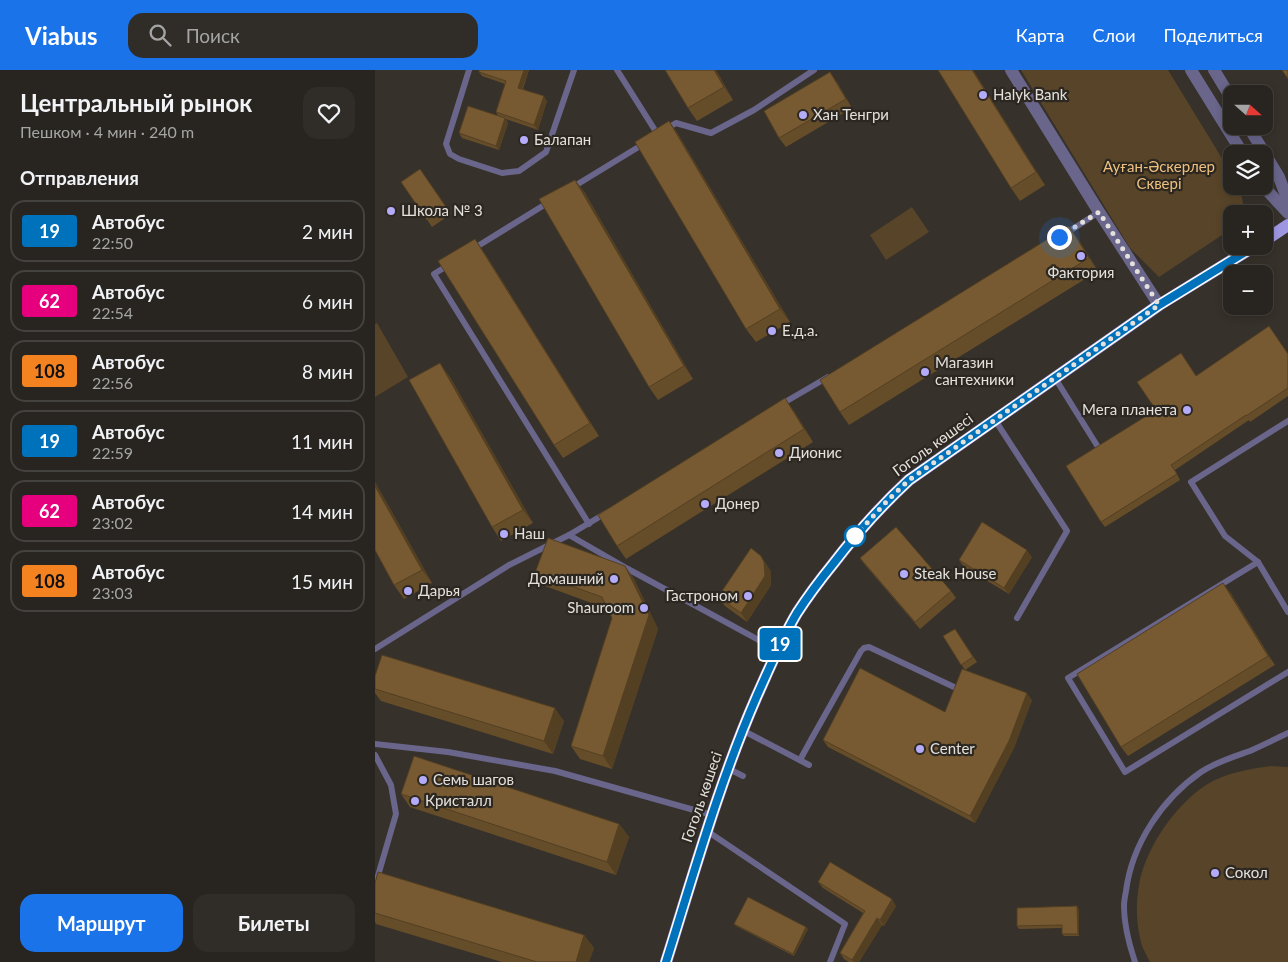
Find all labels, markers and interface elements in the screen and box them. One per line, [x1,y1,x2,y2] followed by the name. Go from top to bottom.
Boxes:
[128,13,478,58] search box
[25,21,98,50] text: Viabus
[146,21,174,49] icon: search
[186,24,240,47] text: Поиск
[1016,24,1064,46] text: Карта
[1092,24,1136,46] text: Слои
[1164,24,1263,46] text: Поделиться
[993,85,1068,103] place label: Halyk Bank
[1223,85,1273,135] north arrow
[1223,85,1273,315] map controls
[303,87,355,139] button: heart
[20,88,252,117] text: Центральный рынок
[977,89,989,101] marker: Halyk Bank
[813,105,889,123] place label: Хан Тенгри
[797,109,809,121] marker: Хан Тенгри
[20,122,194,141] text: Пешком · 4 мин · 240 m
[534,130,591,148] place label: Балапан
[518,134,530,146] marker: Балапан
[1223,145,1273,195] button: layers
[1103,157,1215,192] park label: Ауған-Әскерлер Сквері
[20,166,139,189] text: Отправления
[401,201,483,219] place label: Школа № 3
[385,205,397,217] marker: Школа № 3
[1223,205,1273,255] button: +
[92,210,165,233] text: Автобус
[39,220,60,242] text: 19
[302,220,353,243] text: 2 мин
[1047,225,1072,250] your location
[92,233,133,252] text: 22:50
[1075,250,1087,262] marker: Фактория
[1048,263,1114,281] place label: Фактория
[1223,265,1273,315] button: −
[92,280,165,303] text: Автобус
[39,290,60,312] text: 62
[302,290,353,313] text: 6 мин
[92,303,133,322] text: 22:54
[782,321,818,339] place label: Е.д.а.
[766,325,778,337] marker: Е.д.а.
[92,350,165,373] text: Автобус
[935,353,1014,388] place label: Магазин сантехники
[34,360,65,382] text: 108
[302,360,353,383] text: 8 мин
[919,366,931,378] marker: Магазин сантехники
[92,373,133,392] text: 22:56
[1082,400,1177,418] place label: Мега планета
[1181,404,1193,416] marker: Мега планета
[889,409,976,479] street label: Гоголь көшесі
[92,420,165,443] text: Автобус
[39,430,60,452] text: 19
[291,430,353,453] text: 11 мин
[92,443,133,462] text: 22:59
[789,443,842,461] place label: Дионис
[773,447,785,459] marker: Дионис
[92,490,165,513] text: Автобус
[715,494,760,512] place label: Донер
[699,498,711,510] marker: Донер
[39,500,60,522] text: 62
[291,500,353,523] text: 14 мин
[92,513,133,532] text: 23:02
[514,524,545,542] place label: Наш
[844,525,866,547] unlabelled marker
[498,528,510,540] marker: Наш
[92,560,165,583] text: Автобус
[914,564,997,582] place label: Steak House
[898,568,910,580] marker: Steak House
[528,569,604,587] place label: Домашний
[34,570,65,592] text: 108
[291,570,353,593] text: 15 мин
[608,573,620,585] marker: Домашний
[418,581,460,599] place label: Дарья
[92,583,133,602] text: 23:03
[402,585,414,597] marker: Дарья
[666,586,738,604] place label: Гастроном
[742,590,754,602] marker: Гастроном
[567,598,634,616] place label: Shauroom
[638,602,650,614] marker: Shauroom
[757,628,803,660] line badge: 19
[770,633,790,655] text: 19
[930,739,975,757] place label: Center
[914,743,926,755] marker: Center
[677,749,725,844] street label: Гоголь көшесі
[433,770,514,788] place label: Семь шагов
[417,774,429,786] marker: Семь шагов
[425,791,492,809] place label: Кристалл
[409,795,421,807] marker: Кристалл
[1225,863,1268,881] place label: Сокол
[1209,867,1221,879] marker: Сокол
[20,894,183,952] button: Маршрут
[193,894,355,952] button: Билеты

